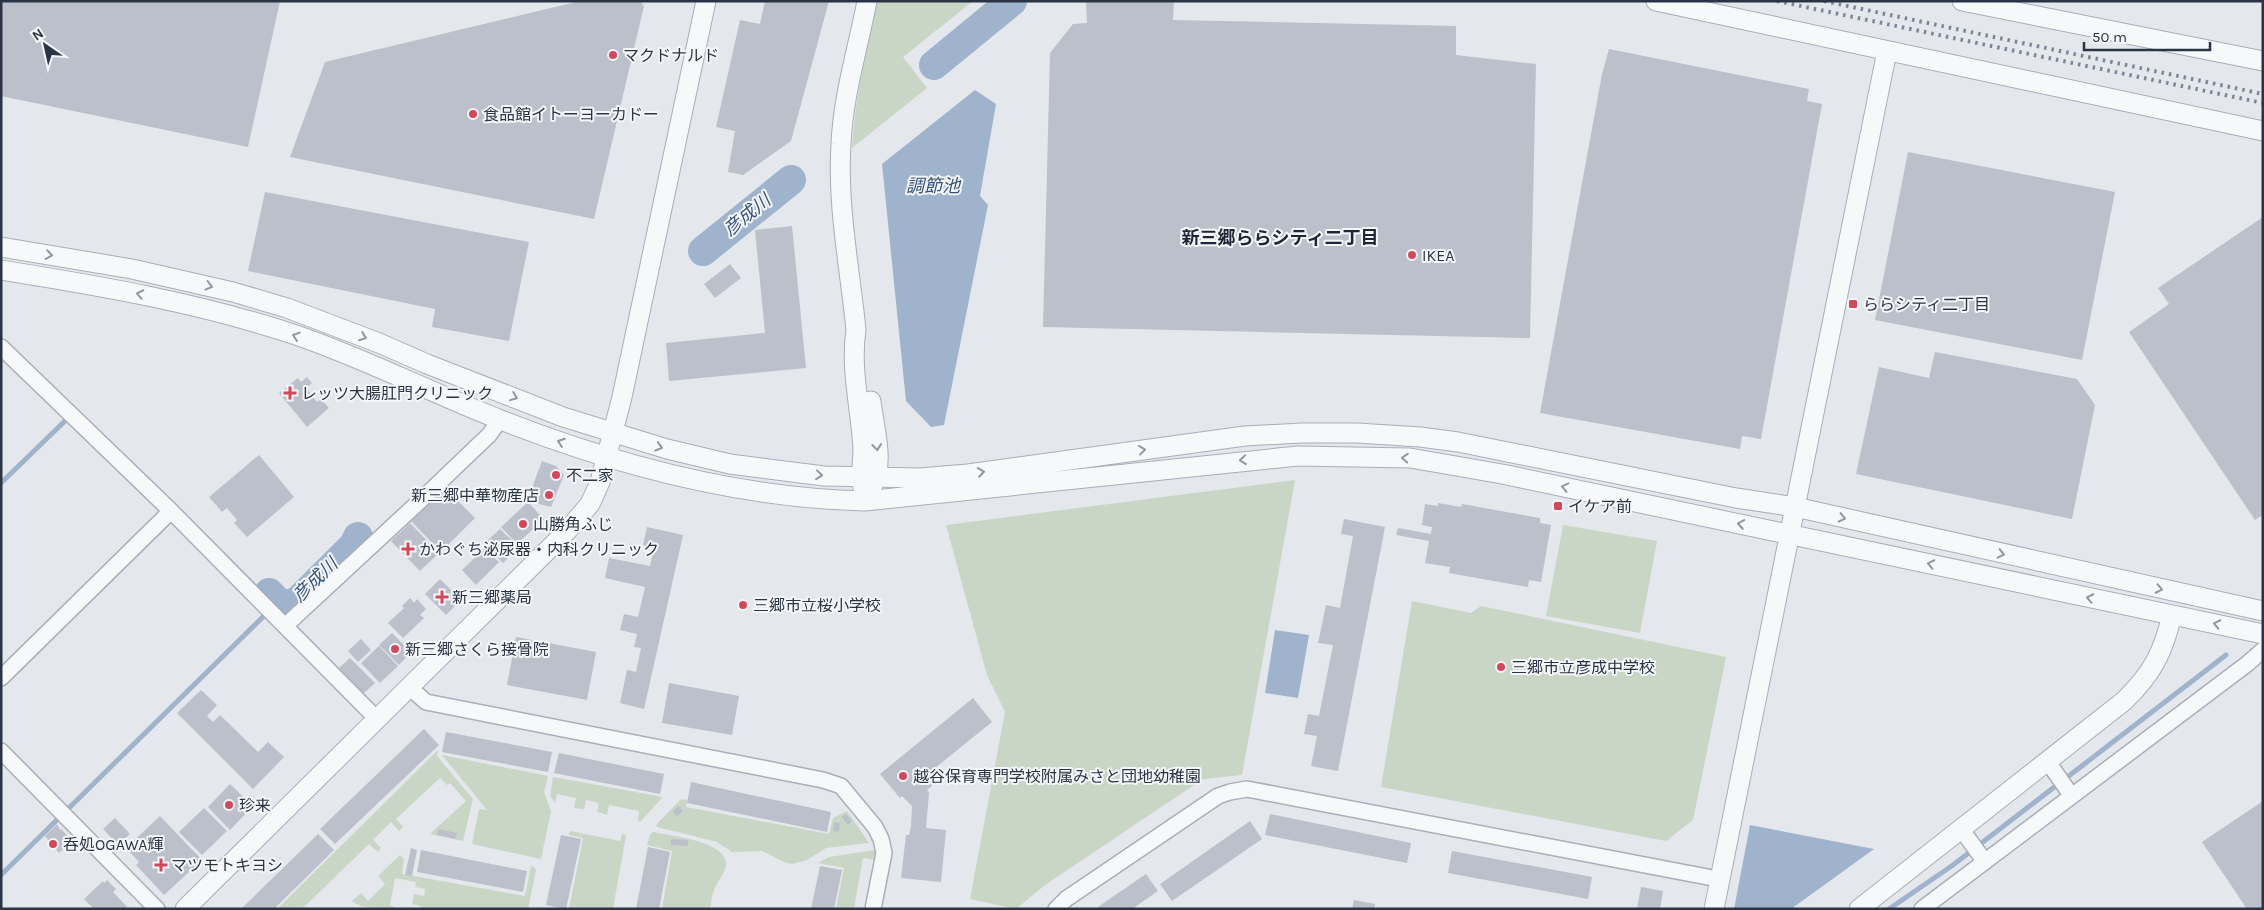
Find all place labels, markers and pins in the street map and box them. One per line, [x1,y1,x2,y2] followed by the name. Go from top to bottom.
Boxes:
[623,46,719,65] place label: マクドナルド
[607,49,619,61] marker: マクドナルド
[483,105,659,124] place label: 食品館イトーヨーカドー
[467,108,479,120] marker: 食品館イトーヨーカドー
[1422,246,1454,265] place label: IKEA
[1406,249,1418,261] marker: IKEA
[1863,295,1990,314] place label: ららシティ二丁目
[1847,298,1859,310] marker: ららシティ二丁目
[301,384,493,403] place label: レッツ大腸肛門クリニック
[283,386,297,400] marker: レッツ大腸肛門クリニック
[566,466,614,485] place label: 不二家
[550,469,562,481] marker: 不二家
[411,486,539,505] place label: 新三郷中華物産店
[543,489,555,501] marker: 新三郷中華物産店
[1568,497,1632,516] place label: イケア前
[1552,500,1564,512] marker: イケア前
[533,515,613,534] place label: 山勝角ふじ
[517,518,529,530] marker: 山勝角ふじ
[419,540,659,559] place label: かわぐち泌尿器・内科クリニック
[401,542,415,556] marker: かわぐち泌尿器・内科クリニック
[452,588,532,607] place label: 新三郷薬局
[436,591,448,603] marker: 新三郷薬局
[753,596,881,615] place label: 三郷市立桜小学校
[737,599,749,611] marker: 三郷市立桜小学校
[405,640,549,659] place label: 新三郷さくら接骨院
[389,643,401,655] marker: 新三郷さくら接骨院
[1511,658,1655,677] place label: 三郷市立彦成中学校
[1495,661,1507,673] marker: 三郷市立彦成中学校
[913,767,1201,786] place label: 越谷保育専門学校附属みさと団地幼稚園
[897,770,909,782] marker: 越谷保育専門学校附属みさと団地幼稚園
[239,796,271,815] place label: 珍来
[223,799,235,811] marker: 珍来
[63,835,163,854] place label: 呑処OGAWA輝
[47,838,59,850] marker: 呑処OGAWA輝
[171,856,283,875] place label: マツモトキヨシ
[155,859,167,871] marker: マツモトキヨシ

